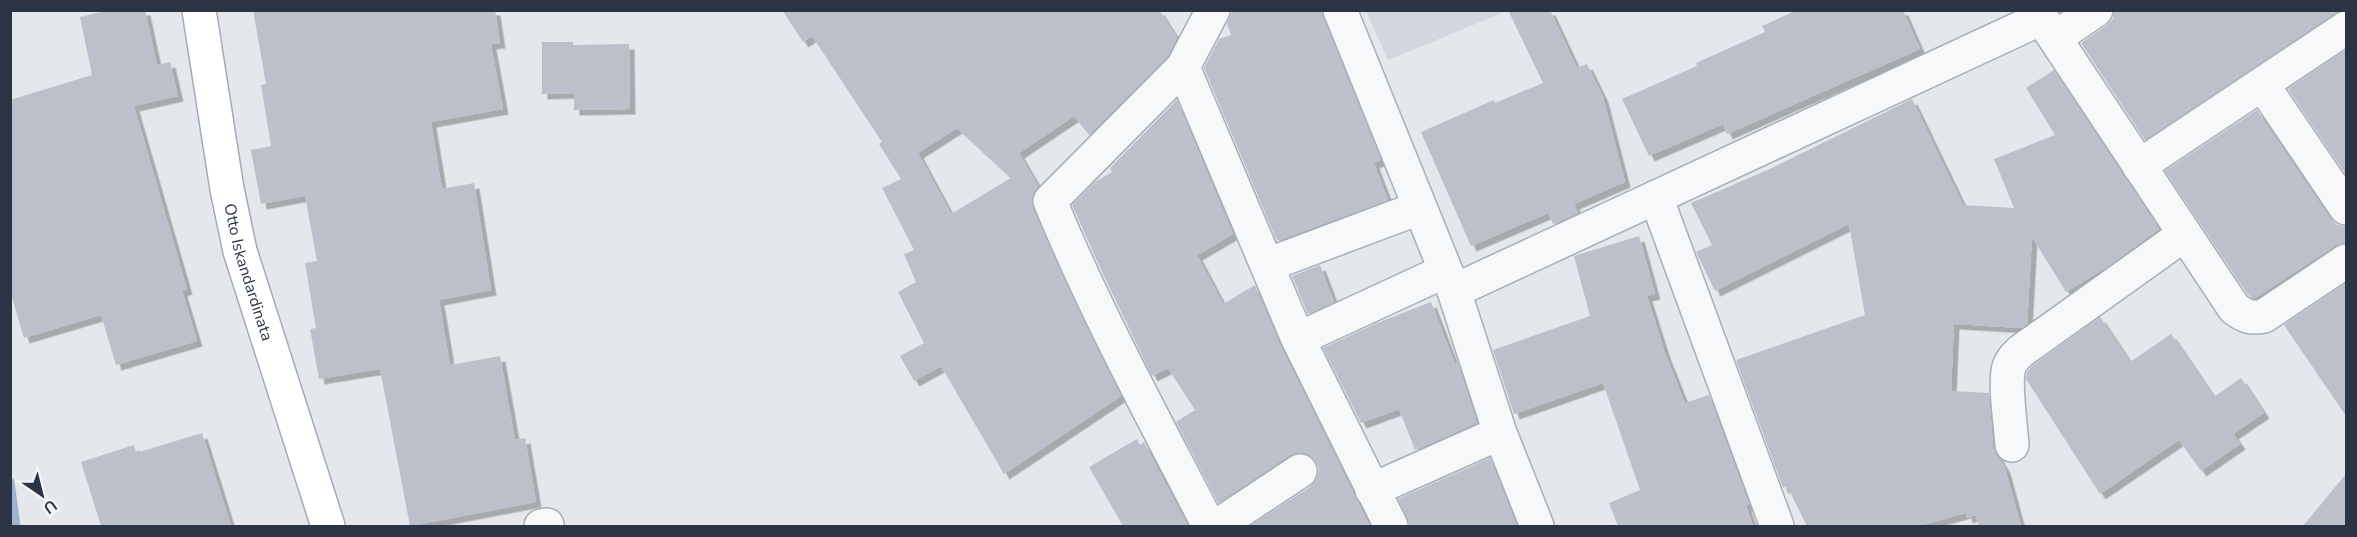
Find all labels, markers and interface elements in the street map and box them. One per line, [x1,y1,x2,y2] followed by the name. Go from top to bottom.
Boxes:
[218,202,278,344] street label: Otto Iskandardinata
[12,465,72,525] north arrow
[39,494,61,519] text: U

